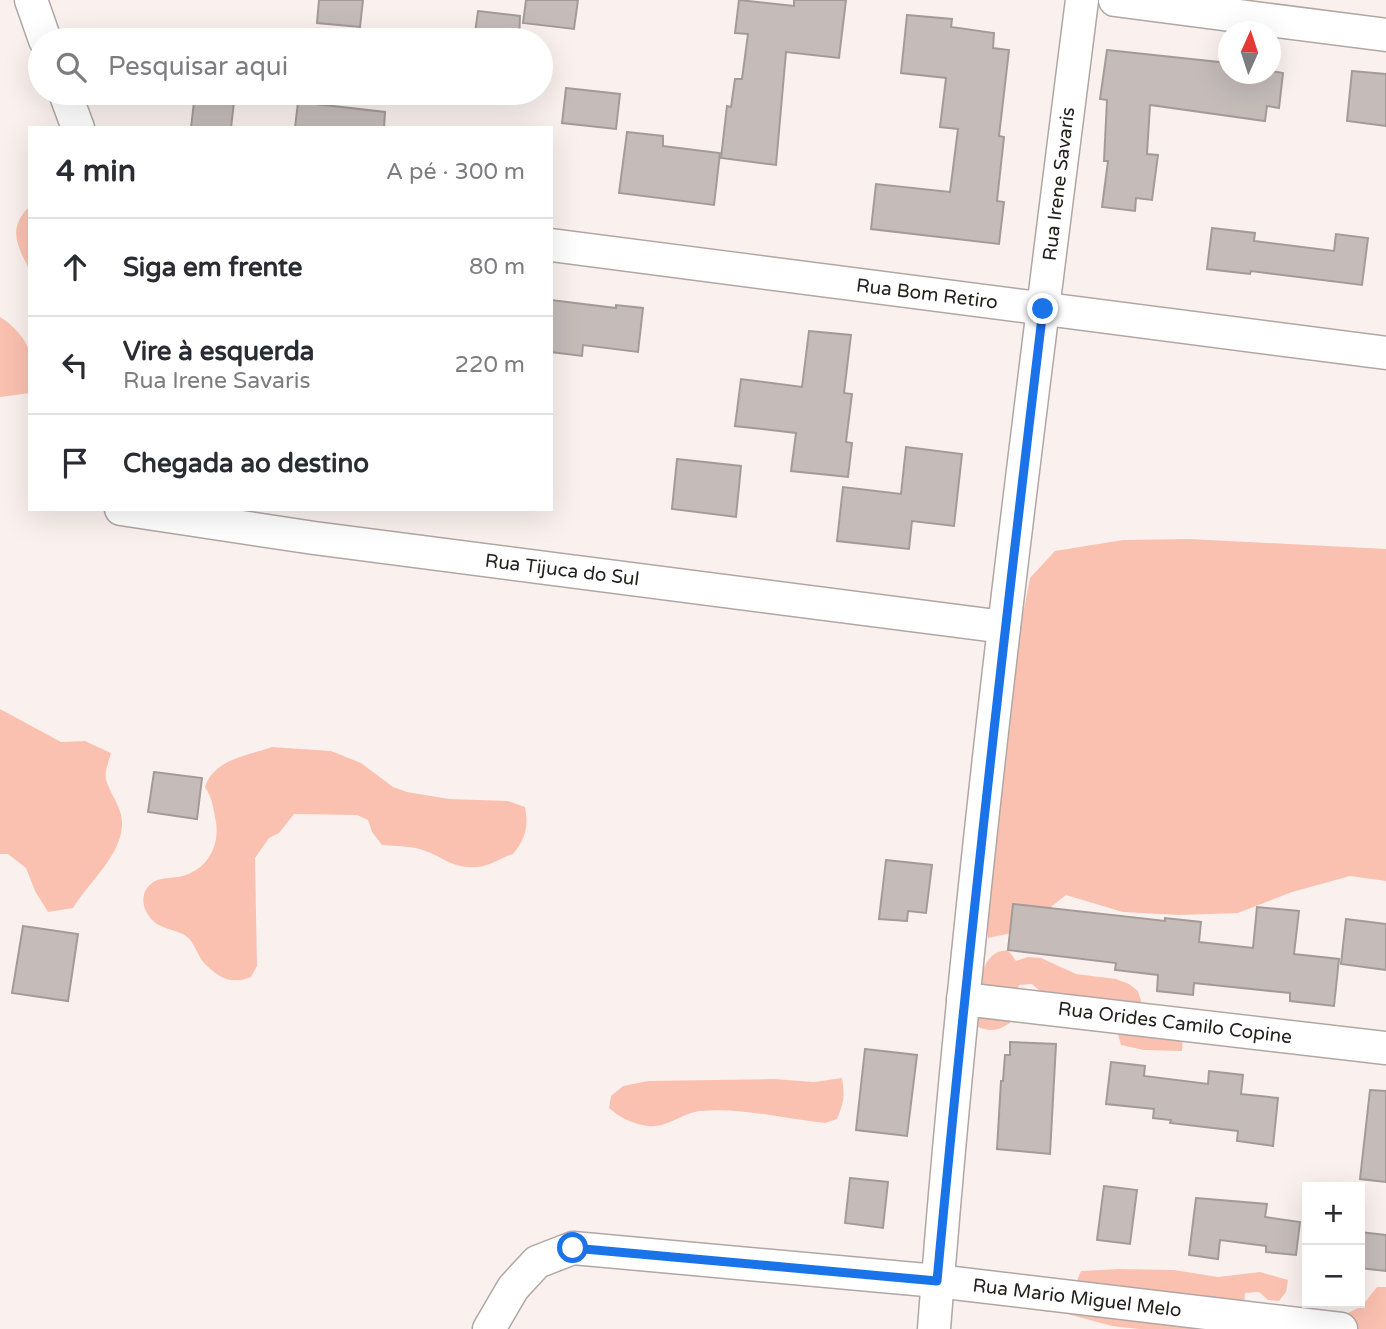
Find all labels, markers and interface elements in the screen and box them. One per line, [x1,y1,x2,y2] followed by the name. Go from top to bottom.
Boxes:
[1218,21,1281,84] north arrow
[28,28,553,105] search box
[52,48,90,86] icon: search
[108,51,288,82] text: Pesquisar aqui
[1039,106,1079,262] street label: Rua Irene Savaris
[56,153,136,190] text: 4 min
[386,158,525,186] text: A pé · 300 m
[56,248,94,286] icon: ahead
[123,252,303,283] text: Siga em frente
[469,253,525,281] text: 80 m
[855,274,999,314] street label: Rua Bom Retiro
[1027,293,1058,324] route end
[123,336,314,367] text: Vire à esquerda
[56,346,94,384] icon: left
[455,351,525,379] text: 220 m
[123,367,311,395] text: Rua Irene Savaris
[56,444,94,482] icon: arrive
[123,448,369,479] text: Chegada ao destino
[484,550,640,590] street label: Rua Tijuca do Sul
[1057,998,1293,1048] street label: Rua Orides Camilo Copine
[1302,1182,1365,1308] map controls
[1302,1182,1365,1245] button: +
[557,1232,588,1263] route start
[1302,1245,1365,1308] button: −
[971,1274,1183,1322] street label: Rua Mario Miguel Melo

